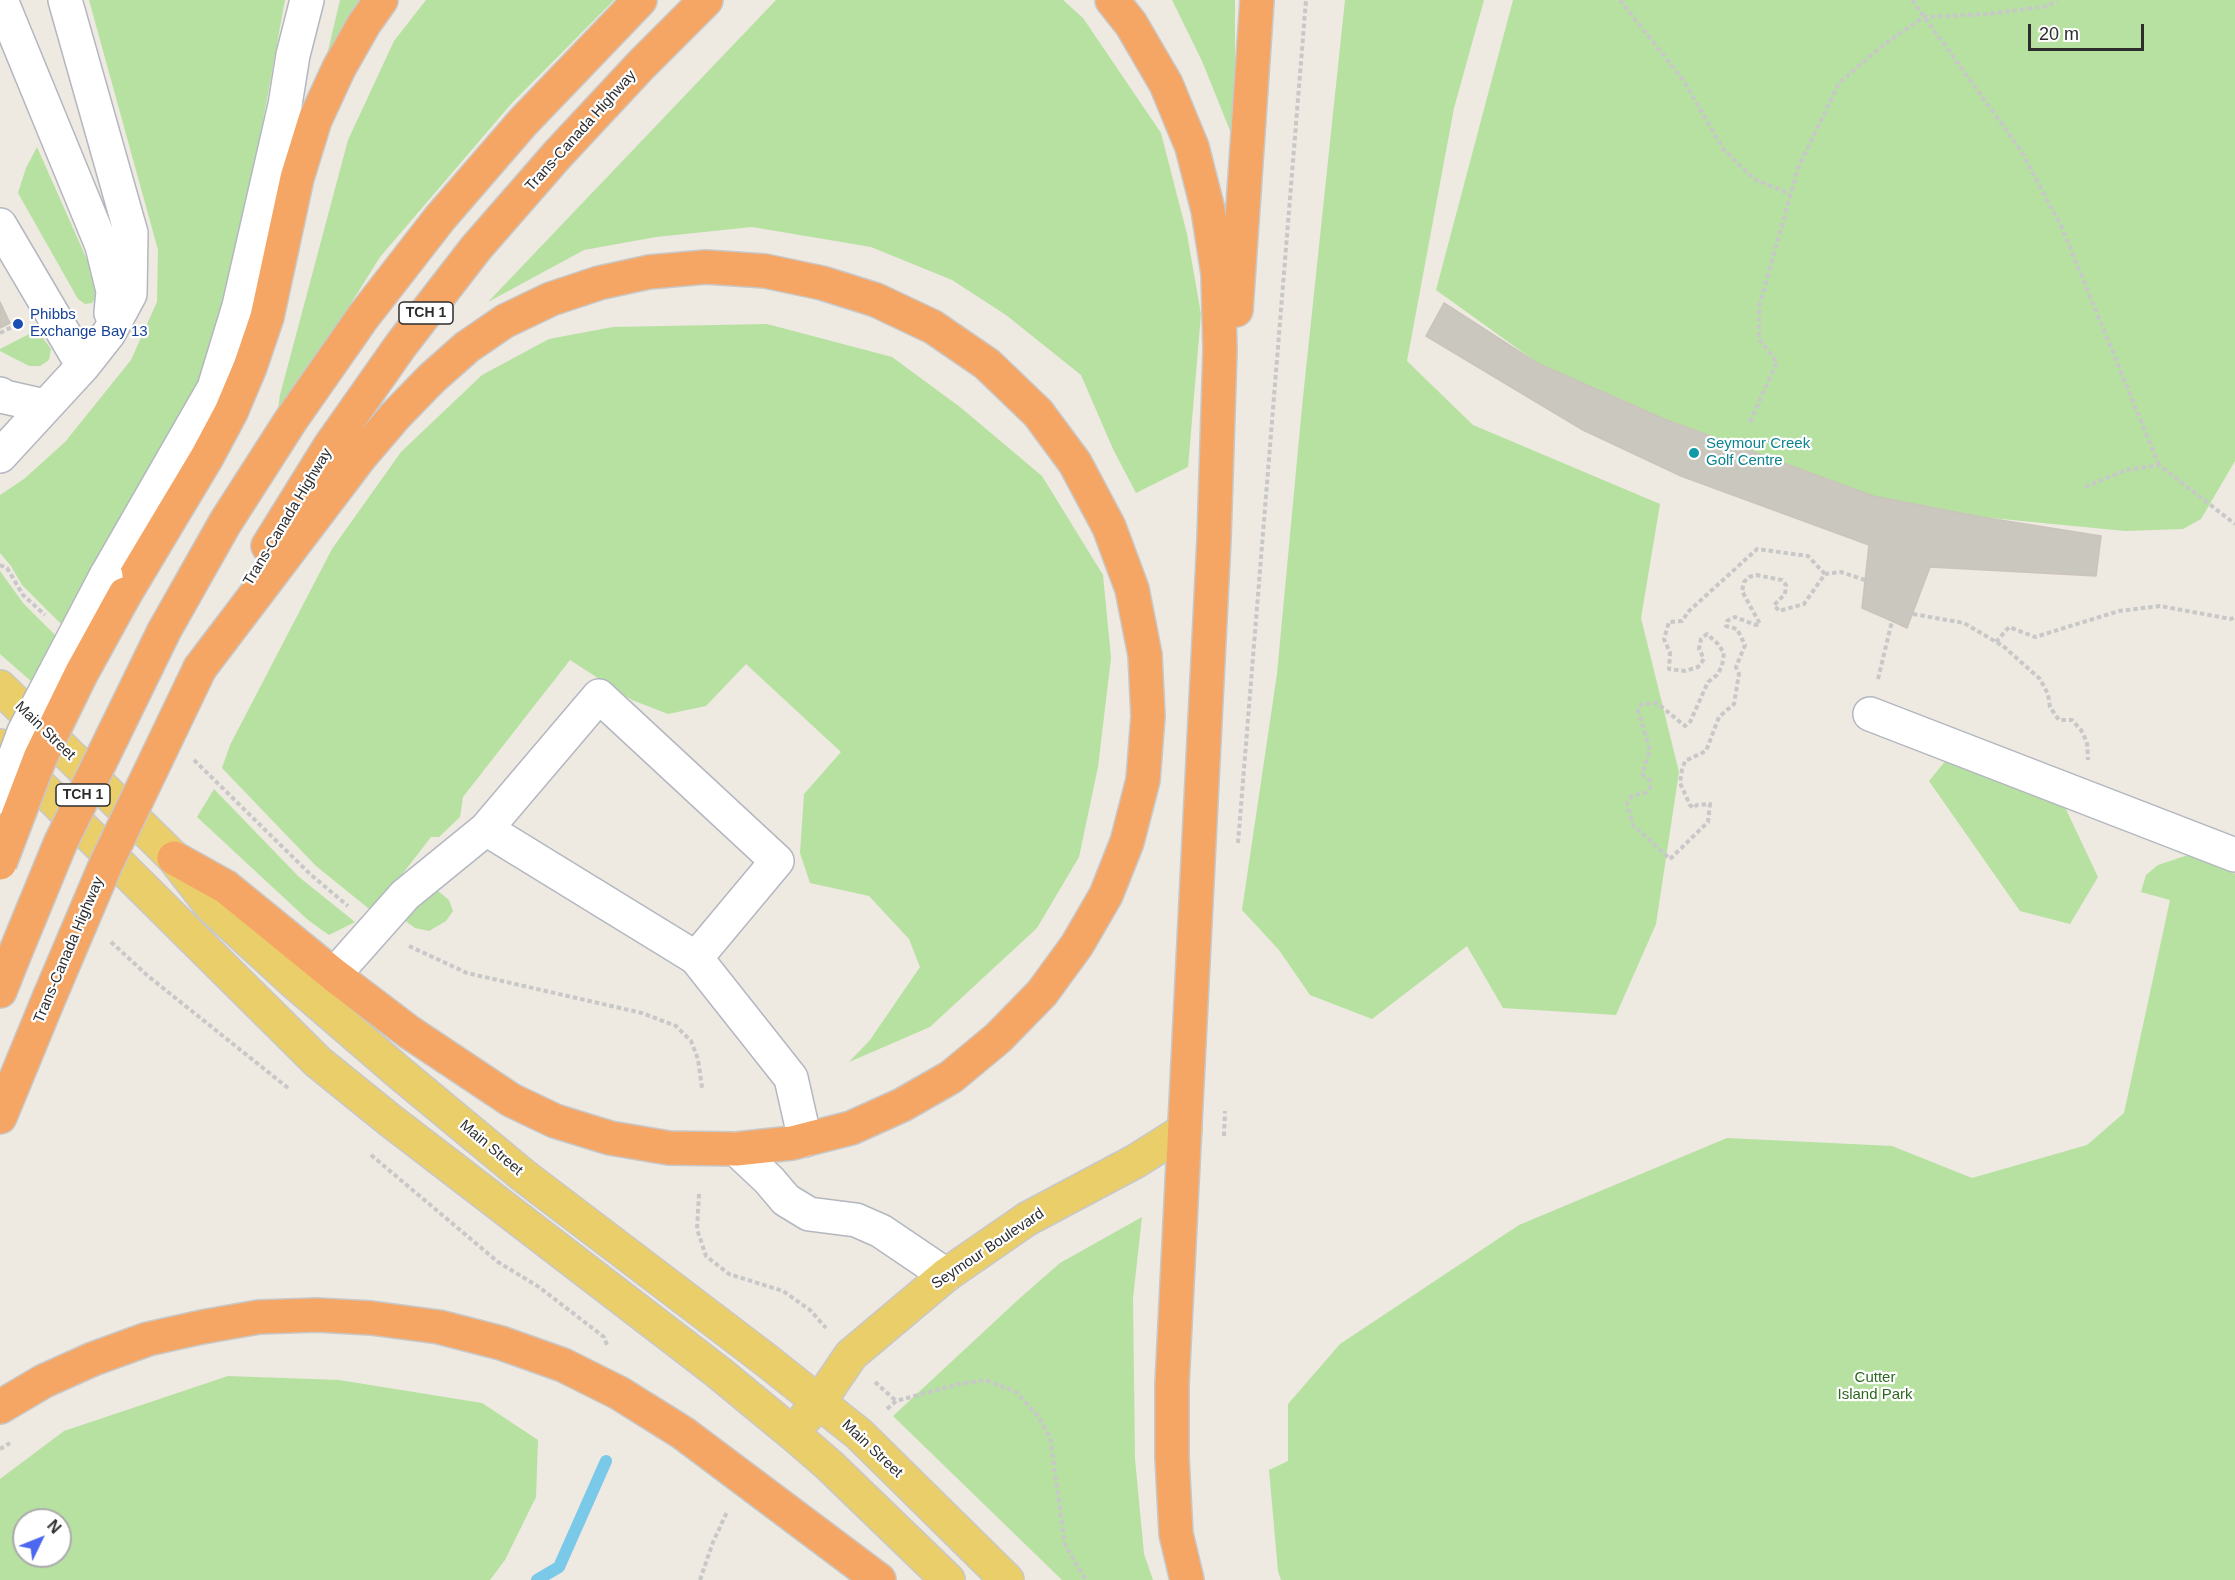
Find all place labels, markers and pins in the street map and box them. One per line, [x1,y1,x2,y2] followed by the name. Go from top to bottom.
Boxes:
[30,306,148,341] place label: Phibbs Exchange Bay 13
[11,317,25,331] marker: Phibbs Exchange Bay 13
[1706,435,1810,470] place label: Seymour Creek Golf Centre
[1687,446,1701,460] marker: Seymour Creek Golf Centre

